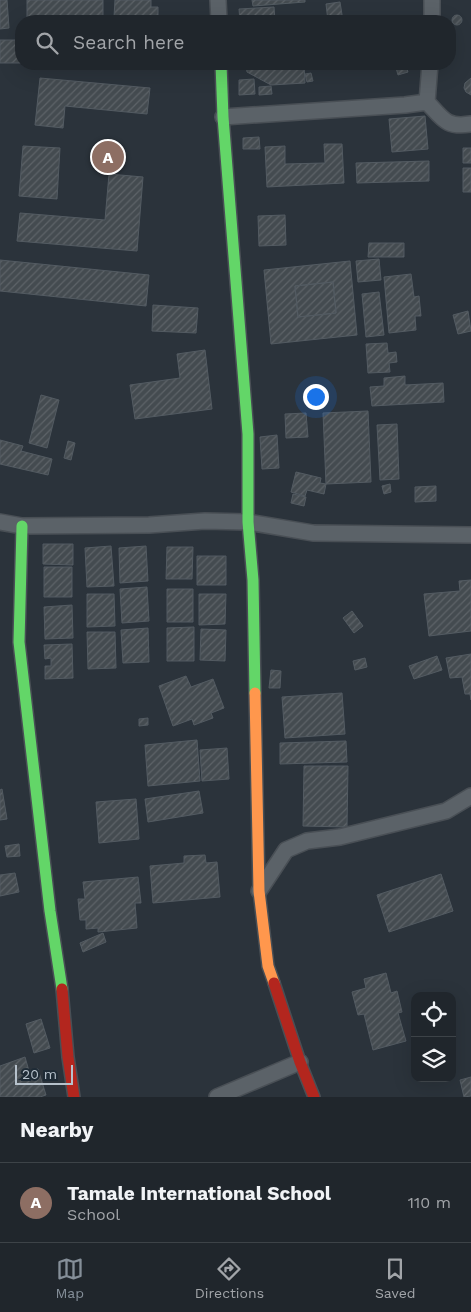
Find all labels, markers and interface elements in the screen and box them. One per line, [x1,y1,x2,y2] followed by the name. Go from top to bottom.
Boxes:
[15,15,456,70] search box
[33,29,61,57] icon: search
[73,31,184,54] text: Search here
[92,138,124,176] pin: A
[303,384,329,410] your location
[411,992,456,1082] map controls
[411,992,456,1037] button: locate
[411,1037,456,1082] button: layers
[15,1062,72,1085] scale bar
[22,1066,57,1082] text: 20 m
[20,1117,93,1142] text: Nearby
[67,1182,331,1205] text: Tamale International School
[31,1193,41,1212] text: A
[408,1193,451,1212] text: 110 m
[67,1205,120,1224] text: School
[55,1255,84,1301] tab: Map
[195,1255,264,1301] tab: Directions
[375,1255,416,1301] tab: Saved

